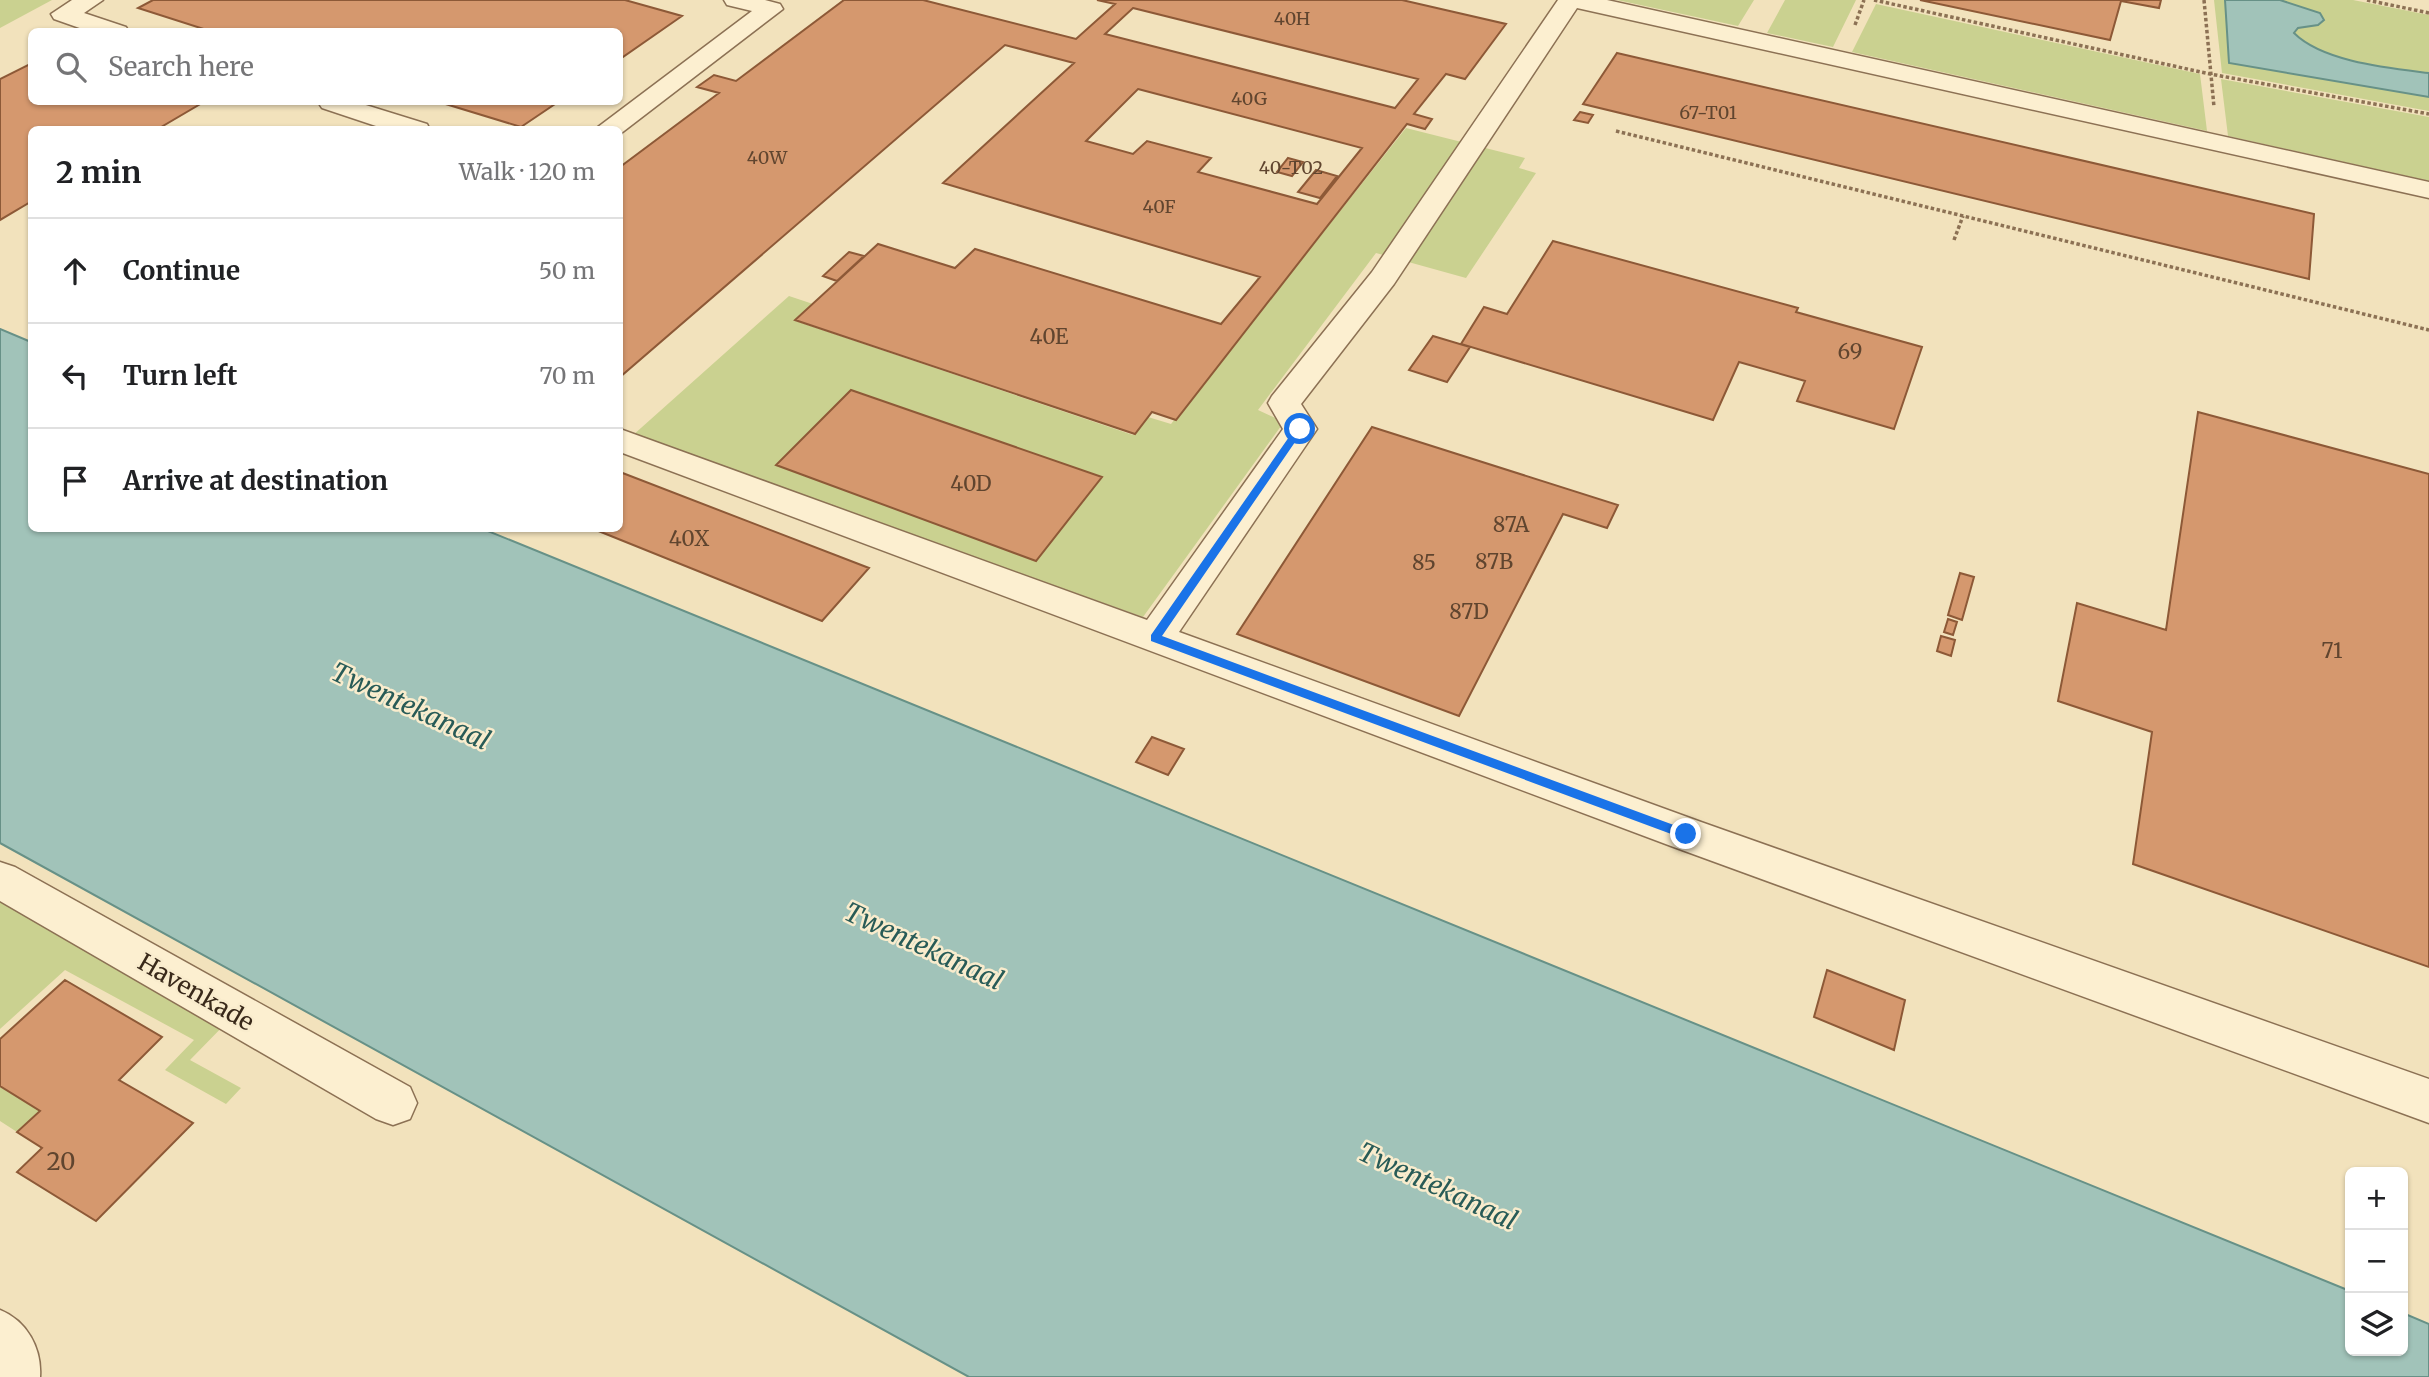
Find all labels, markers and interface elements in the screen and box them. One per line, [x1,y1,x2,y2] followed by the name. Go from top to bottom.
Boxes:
[1274,7,1310,30] house number: 40H
[28,28,623,105] search box
[52,48,90,86] icon: search
[108,50,254,83] text: Search here
[1231,87,1267,110] house number: 40G
[1679,101,1737,124] house number: 67-T01
[747,146,788,169] house number: 40W
[56,153,141,191] text: 2 min
[1259,156,1323,179] house number: 40-T02
[459,157,595,186] text: Walk · 120 m
[1143,195,1176,218] house number: 40F
[56,252,94,290] icon: ahead
[123,254,240,287] text: Continue
[539,256,595,285] text: 50 m
[1030,323,1069,350] house number: 40E
[1838,338,1862,365] house number: 69
[56,357,94,395] icon: left
[123,359,237,392] text: Turn left
[539,361,595,390] text: 70 m
[1284,413,1315,444] route start
[56,462,94,500] icon: arrive
[123,464,388,497] text: Arrive at destination
[950,470,992,497] house number: 40D
[1493,511,1530,538] house number: 87A
[669,525,709,552] house number: 40X
[1475,548,1513,575] house number: 87B
[1412,549,1436,576] house number: 85
[1449,598,1489,625] house number: 87D
[2321,637,2343,664] house number: 71
[326,655,496,757] water label: Twentekanaal
[1670,818,1701,849] route end
[839,895,1009,997] water label: Twentekanaal
[132,946,260,1038] street label: Havenkade
[1353,1135,1523,1237] water label: Twentekanaal
[46,1146,76,1177] house number: 20
[2345,1167,2408,1356] map controls
[2345,1167,2408,1230] button: +
[2345,1230,2408,1293] button: −
[2345,1293,2408,1356] button: layers

